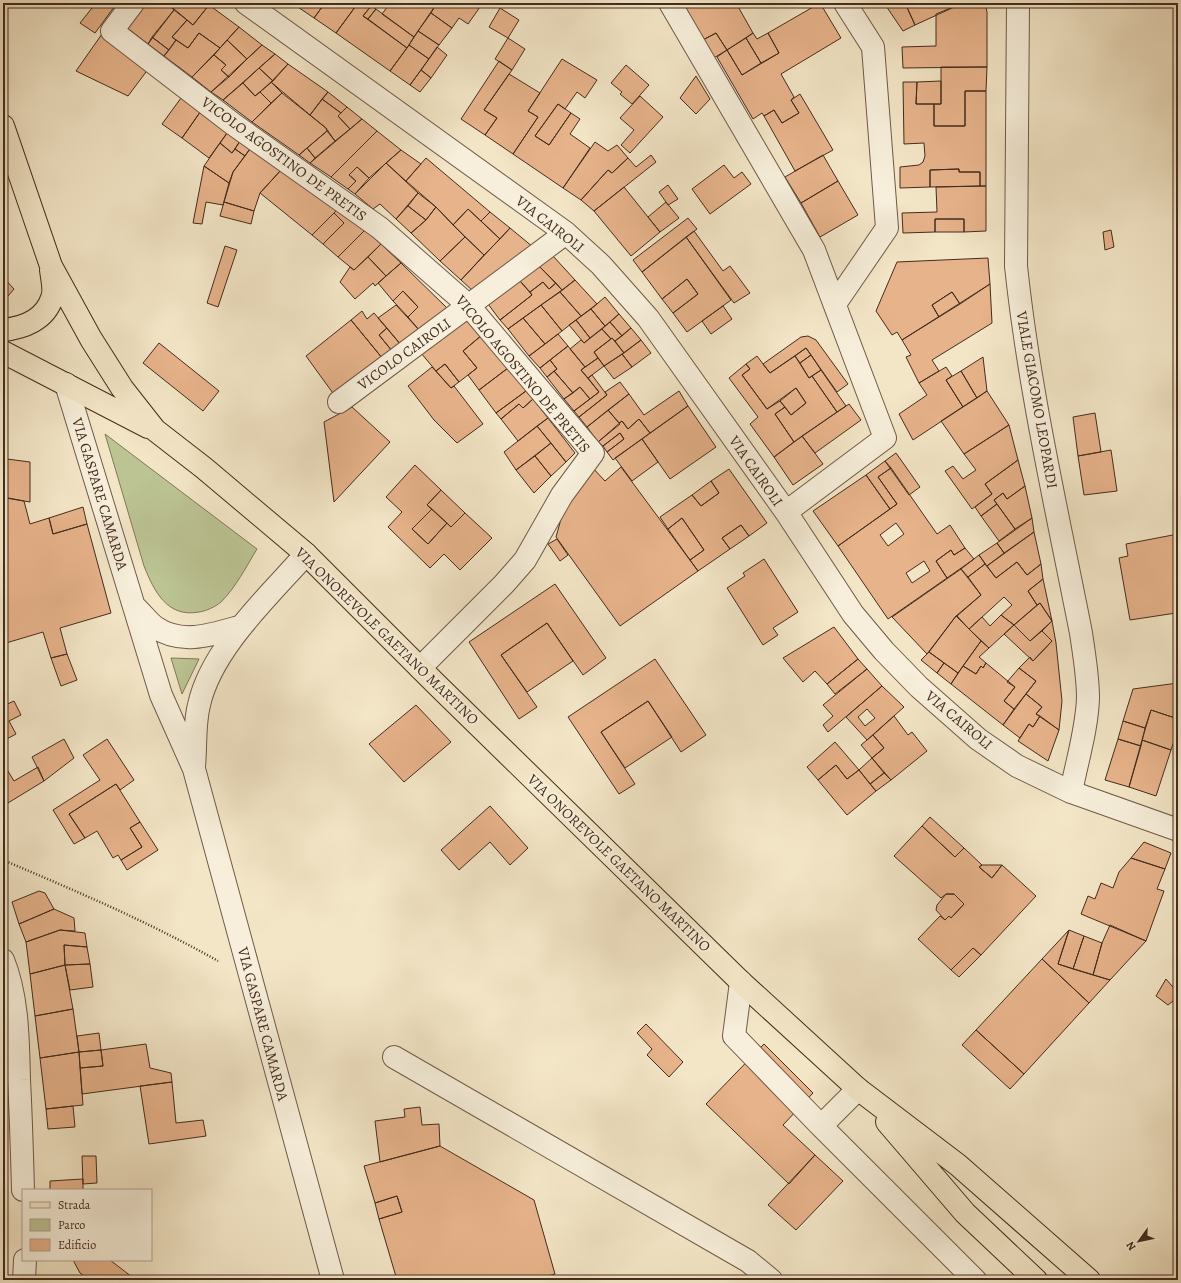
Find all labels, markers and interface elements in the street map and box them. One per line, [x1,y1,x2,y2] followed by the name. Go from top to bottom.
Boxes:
[196,92,371,226] street label: VICOLO AGOSTINO DE PRETIS
[511,190,588,257] street label: VIA CAIROLI
[450,290,595,457] street label: VICOLO AGOSTINO DE PRETIS
[1011,309,1062,490] street label: VIALE GIACOMO LEOPARDI
[352,313,455,395] street label: VICOLO CAIROLI
[67,414,133,573] street label: VIA GASPARE CAMARDA
[724,431,788,510] street label: VIA CAIROLI
[290,542,483,729] street label: VIA ONOREVOLE GAETANO MARTINO
[920,685,997,754] street label: VIA CAIROLI
[522,769,715,956] street label: VIA ONOREVOLE GAETANO MARTINO
[233,944,293,1103] street label: VIA GASPARE CAMARDA
[22,1189,152,1261] legend
[58,1197,91,1213] text: Strada
[58,1217,85,1233] text: Parco
[1119,1221,1159,1261] north arrow
[58,1237,96,1253] text: Edificio
[1123,1239,1140,1254] text: N

